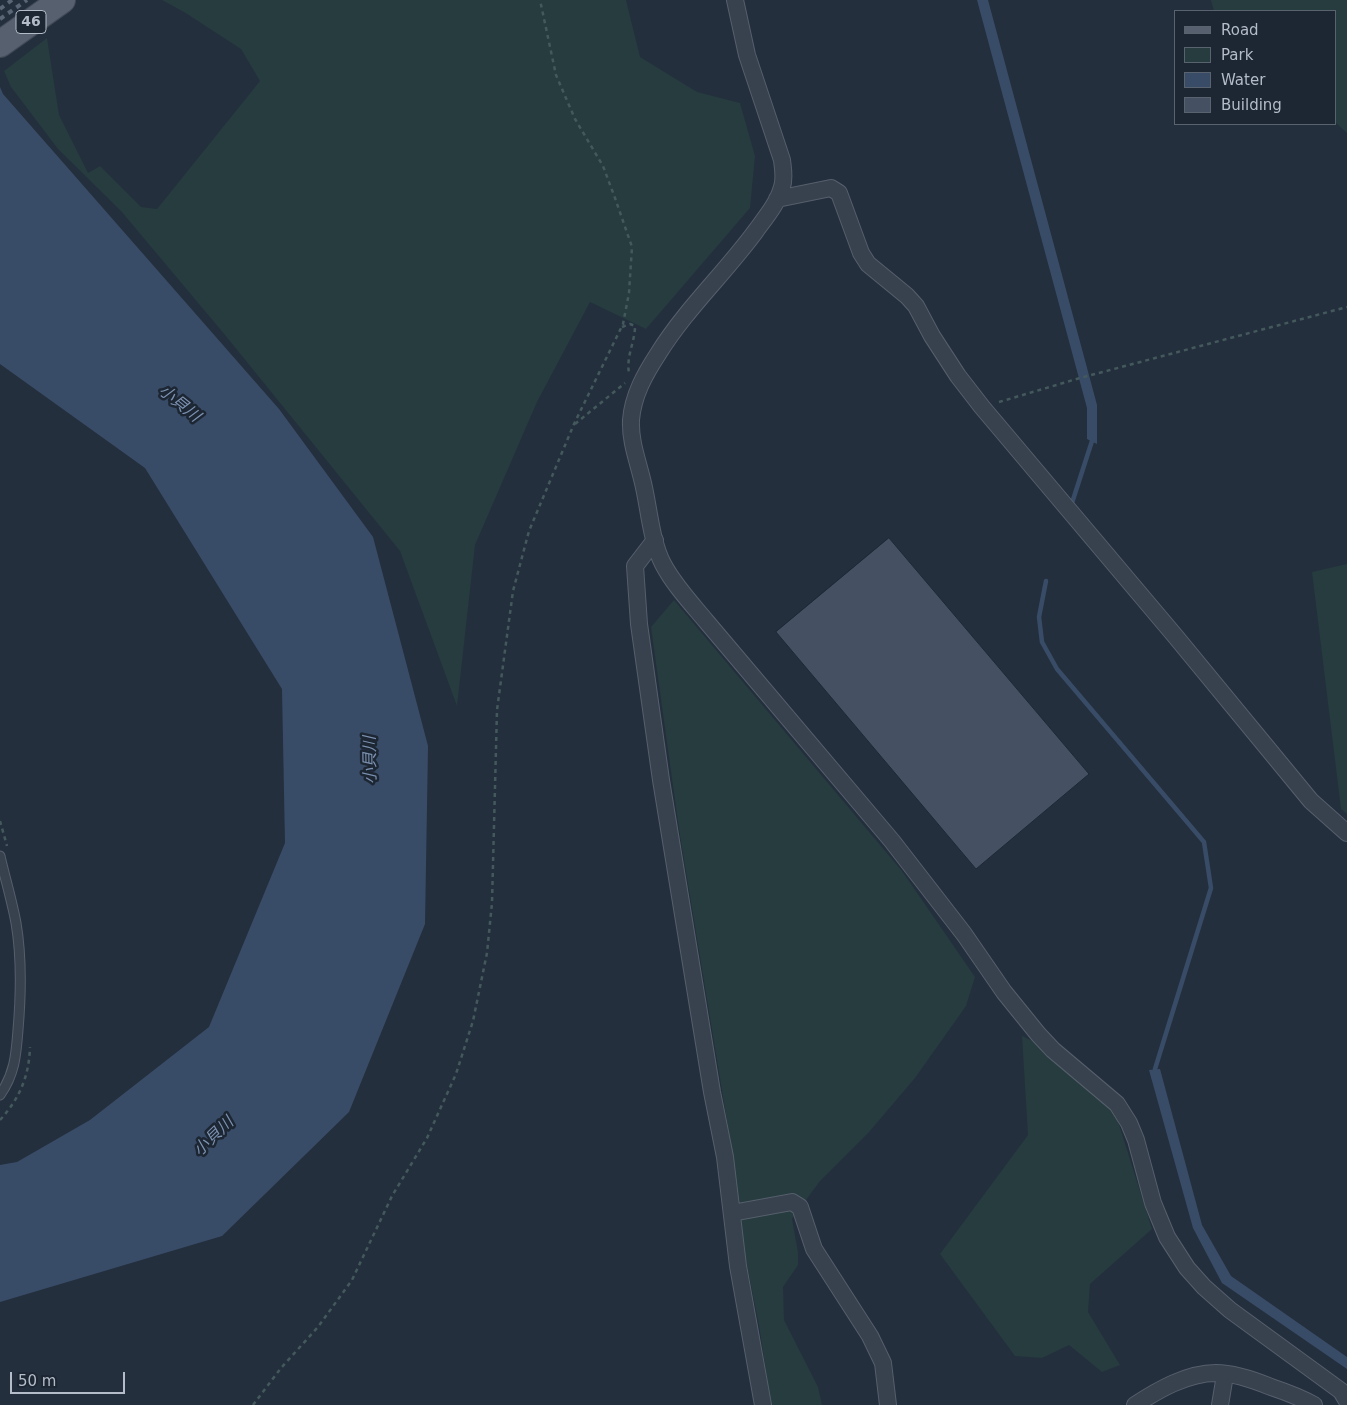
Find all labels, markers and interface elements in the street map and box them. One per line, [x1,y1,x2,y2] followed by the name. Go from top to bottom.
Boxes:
[1174,10,1337,125] legend
[16,11,46,34] road number: 46
[1221,21,1259,39] text: Road
[1221,46,1253,64] text: Park
[1221,71,1265,89] text: Water
[1221,96,1282,114] text: Building
[154,381,204,427] water label: 小貝川
[361,736,381,784] water label: 小貝川
[190,1113,238,1161] water label: 小貝川
[12,1362,128,1394] scale bar
[18,1372,56,1390] text: 50 m

